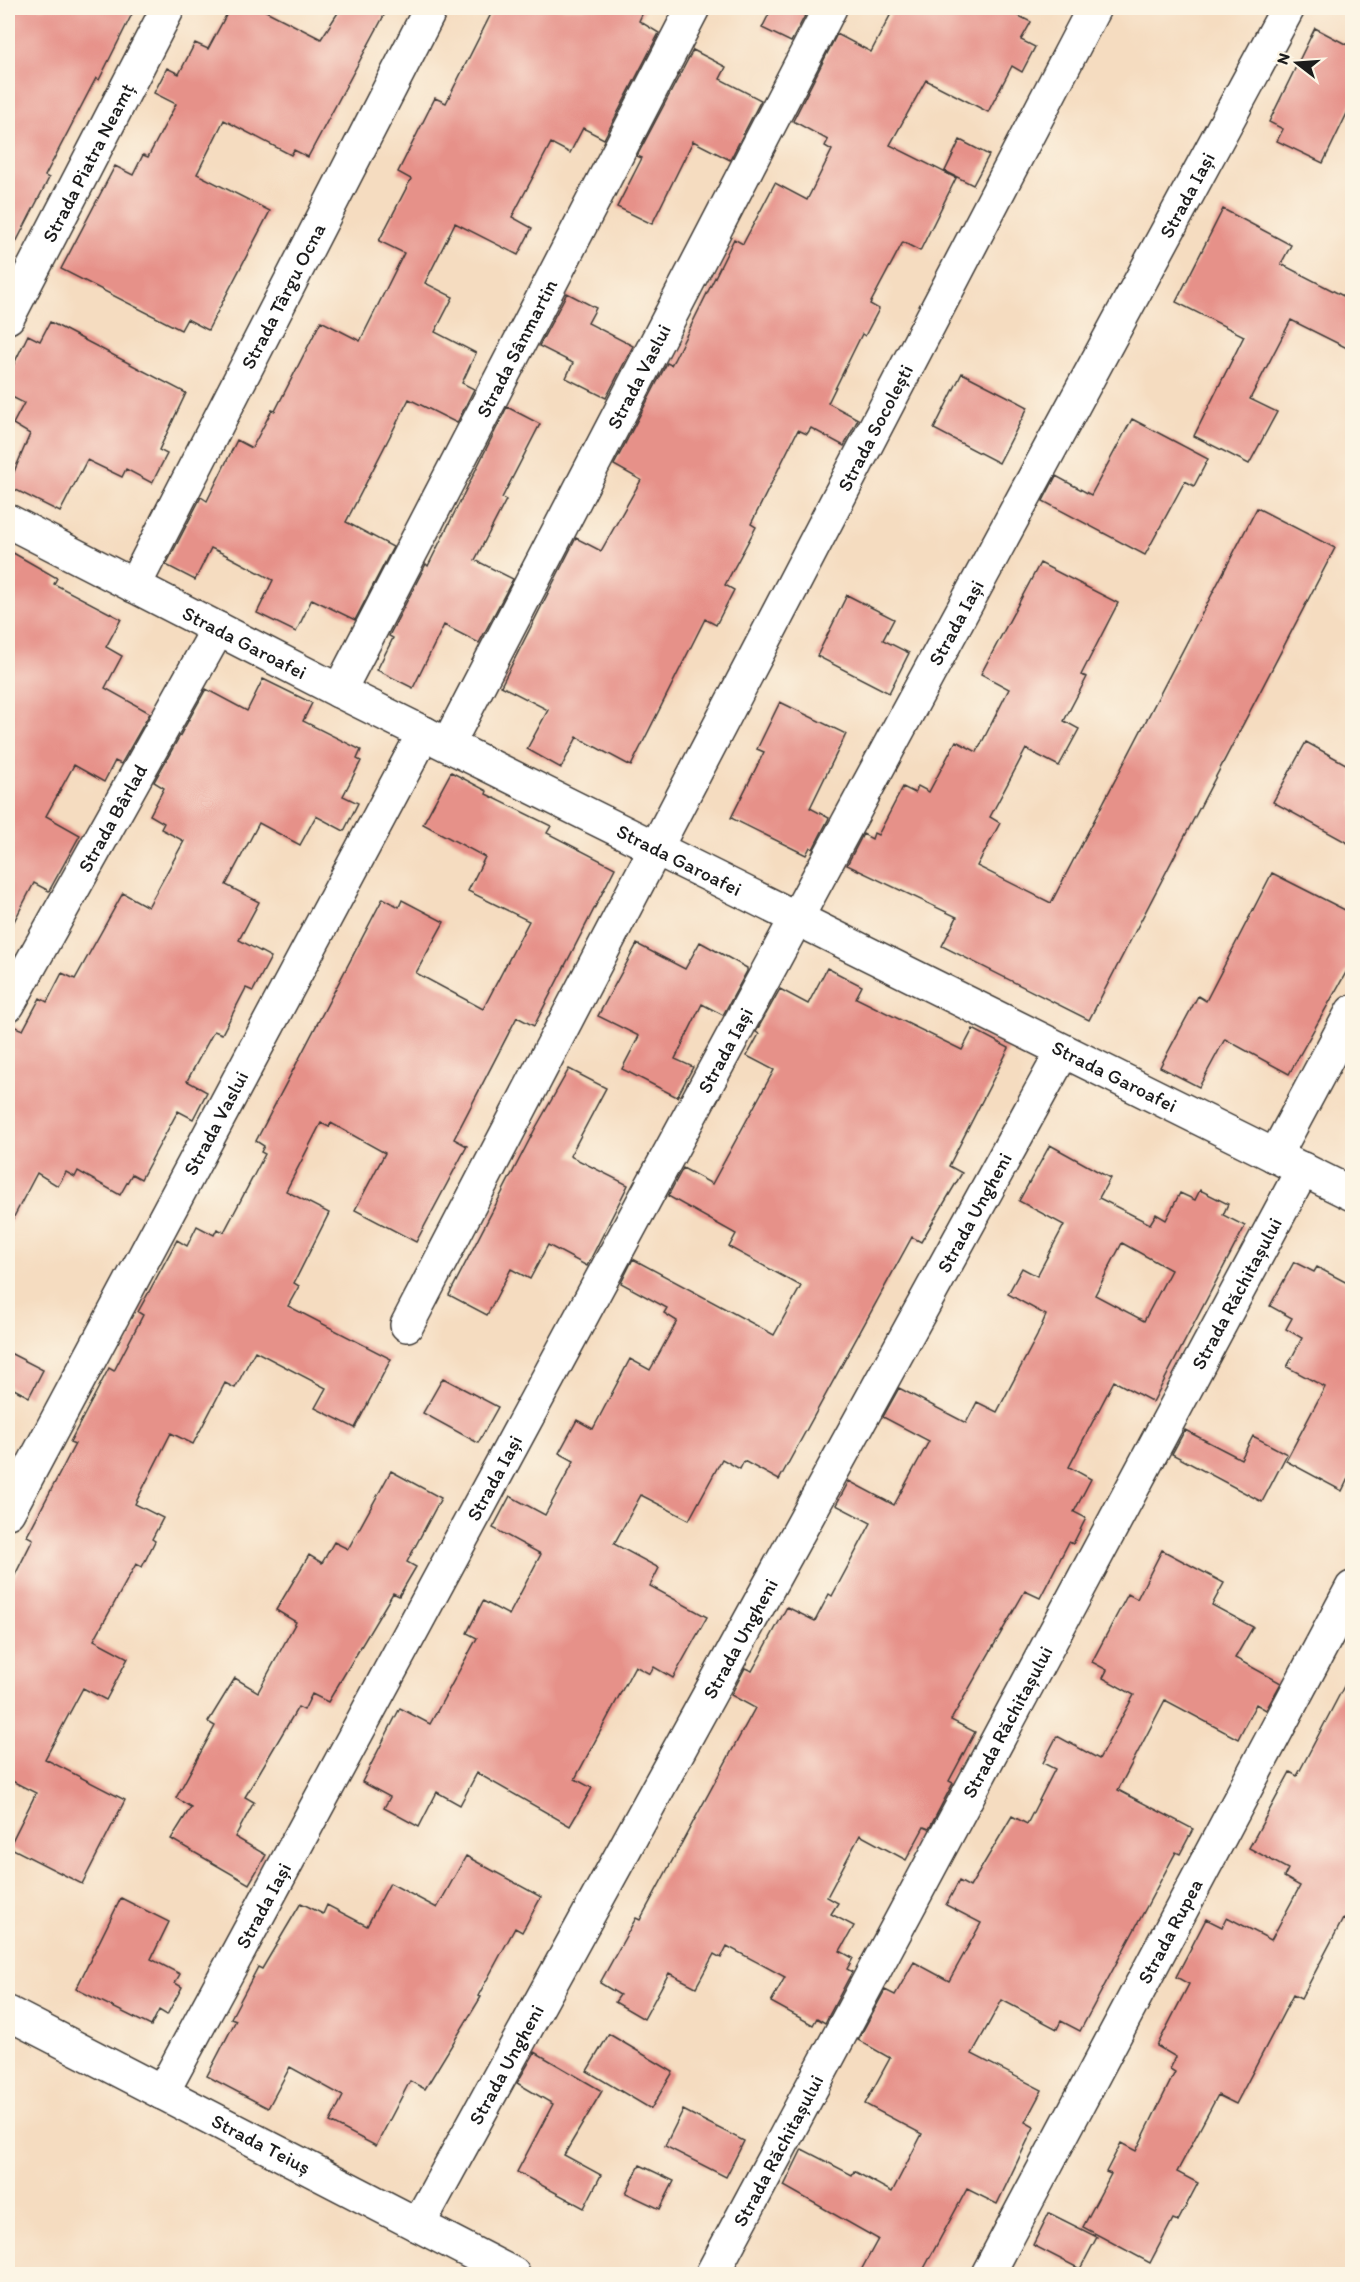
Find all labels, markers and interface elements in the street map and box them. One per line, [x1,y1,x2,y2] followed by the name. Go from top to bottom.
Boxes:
[1267,33,1327,93] north arrow
[1272,51,1294,67] text: N
[37,79,139,246] street label: Strada Piatra Neamț
[1154,148,1220,242] street label: Strada Iași
[236,218,331,373] street label: Strada Târgu Ocna
[471,275,563,422] street label: Strada Sânmartin
[602,320,676,433] street label: Strada Vaslui
[832,360,918,495] street label: Strada Socolești
[923,576,989,670] street label: Strada Iași
[178,601,311,684] street label: Strada Garoafei
[73,760,152,877] street label: Strada Bârlad
[613,819,746,901] street label: Strada Garoafei
[692,1003,758,1097] street label: Strada Iași
[1048,1035,1181,1117] street label: Strada Garoafei
[178,1067,253,1179] street label: Strada Vaslui
[932,1148,1017,1277] street label: Strada Ungheni
[1186,1213,1287,1374] street label: Strada Răchitașului
[461,1431,527,1525] street label: Strada Iași
[697,1574,783,1703] street label: Strada Ungheni
[957,1642,1058,1802] street label: Strada Răchitașului
[230,1859,296,1953] street label: Strada Iași
[1132,1875,1208,1988] street label: Strada Rupea
[463,2000,549,2129] street label: Strada Ungheni
[728,2070,828,2231] street label: Strada Răchitașului
[208,2108,315,2179] street label: Strada Teiuș

